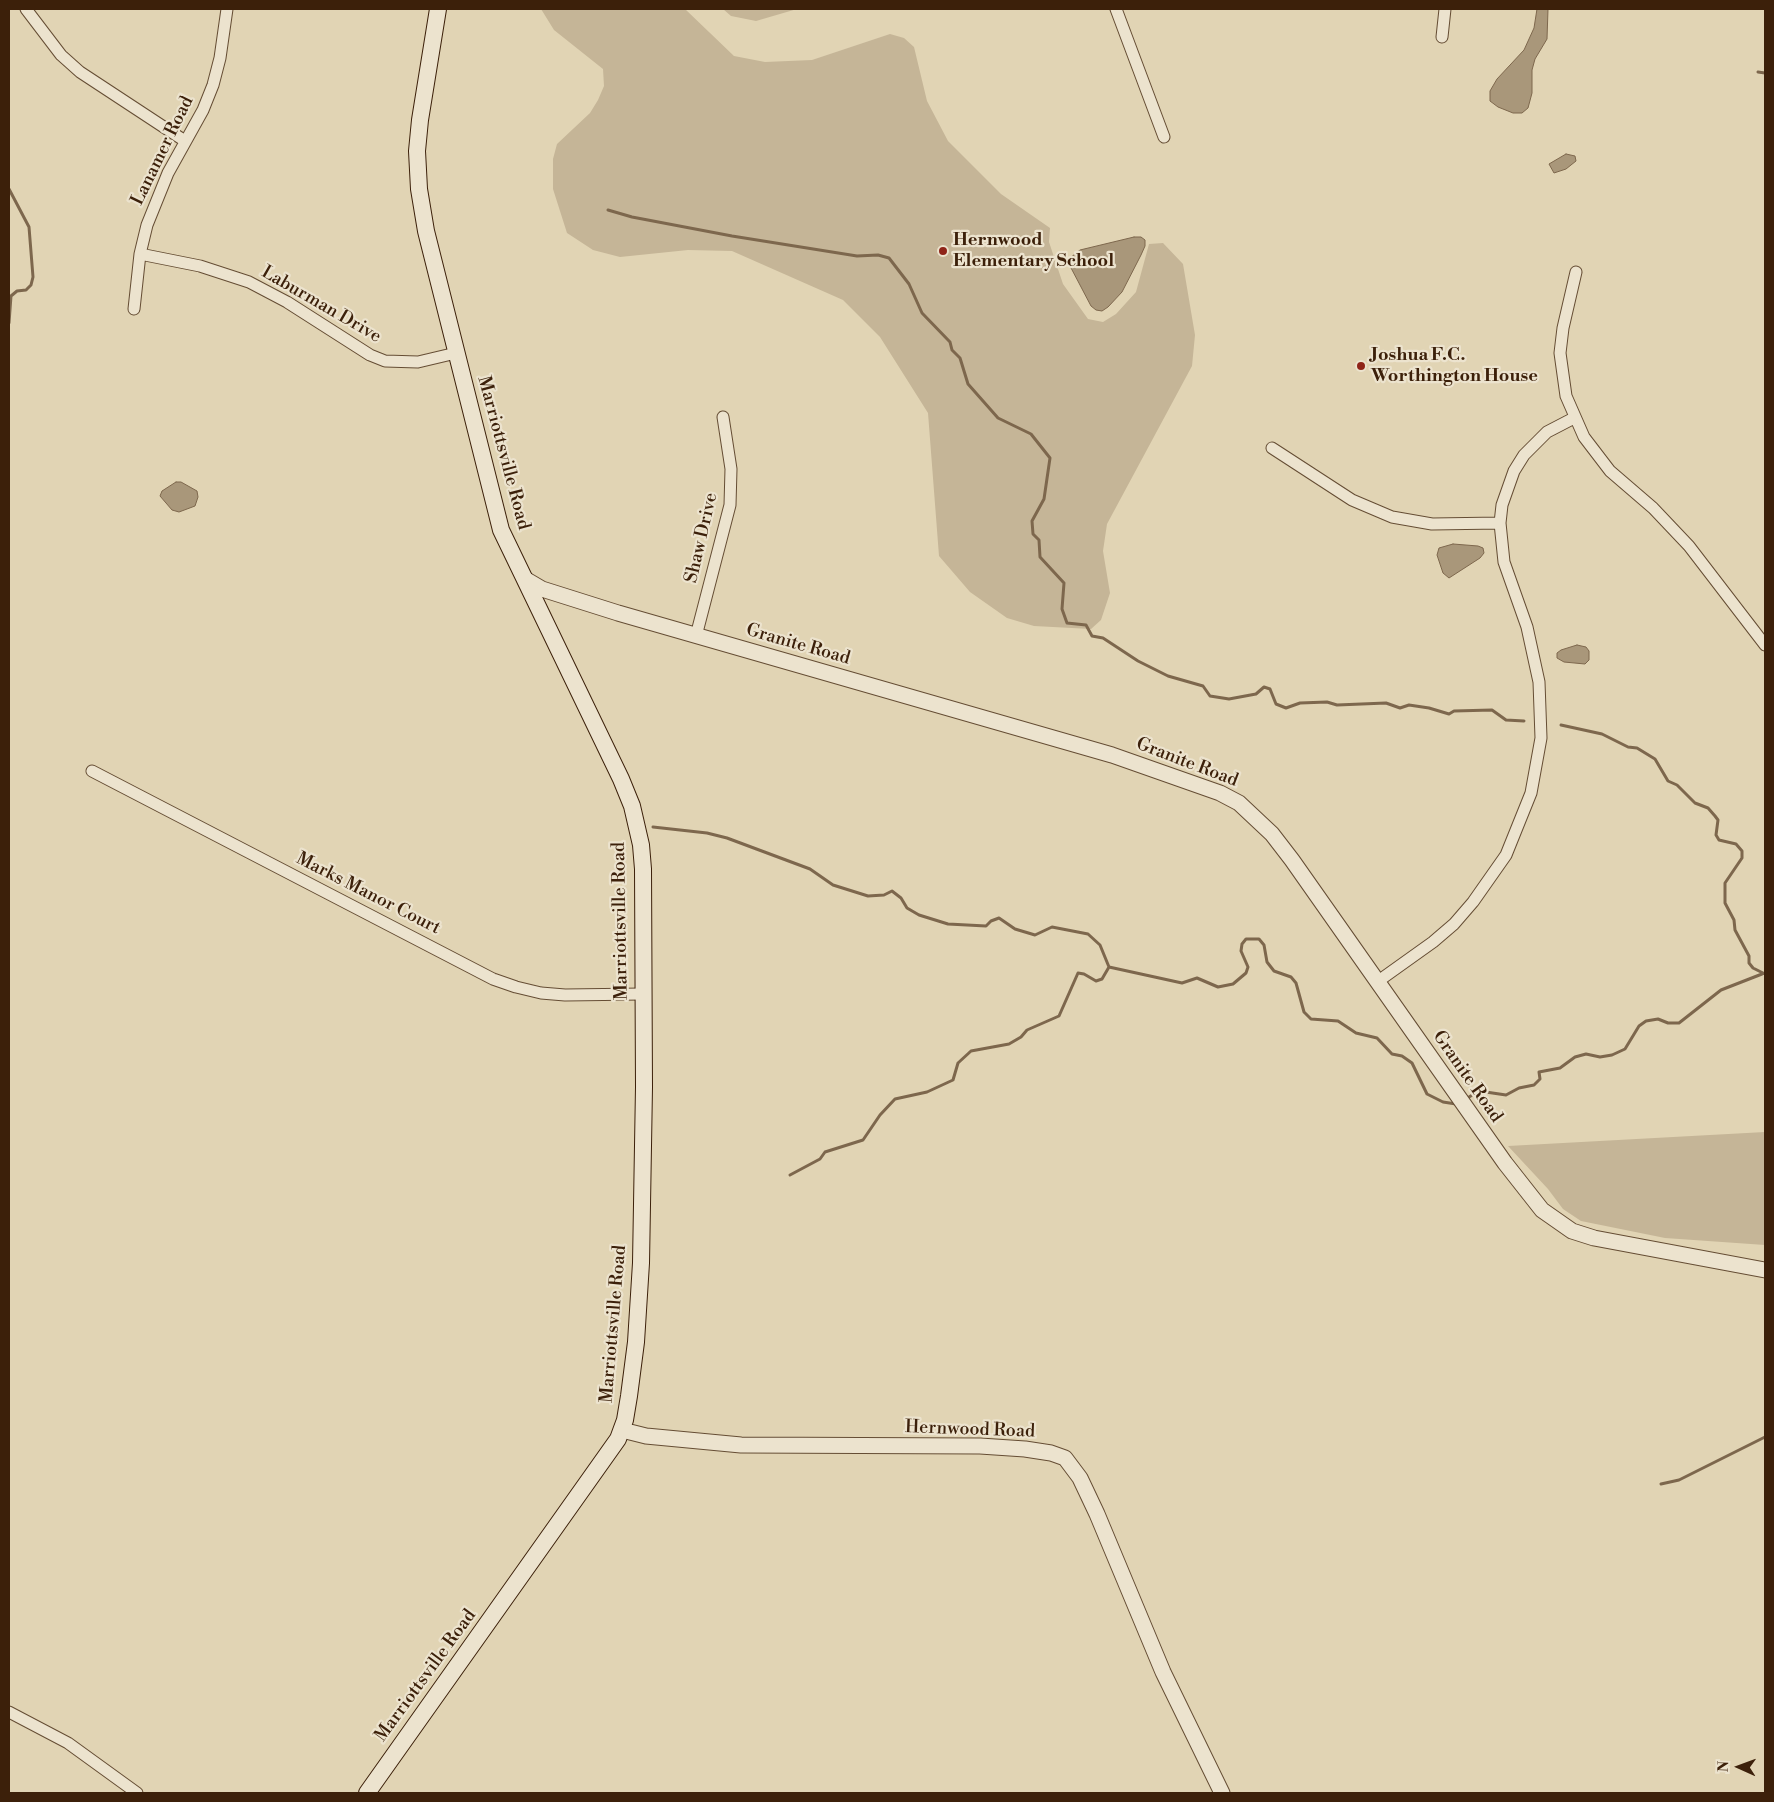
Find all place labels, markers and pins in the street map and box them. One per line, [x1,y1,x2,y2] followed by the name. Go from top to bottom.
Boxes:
[953,230,1114,272] place label: Hernwood Elementary School
[937,245,949,257] marker: Hernwood Elementary School
[1371,345,1538,388] place label: Joshua F.C. Worthington House
[1355,360,1367,372] marker: Joshua F.C. Worthington House

